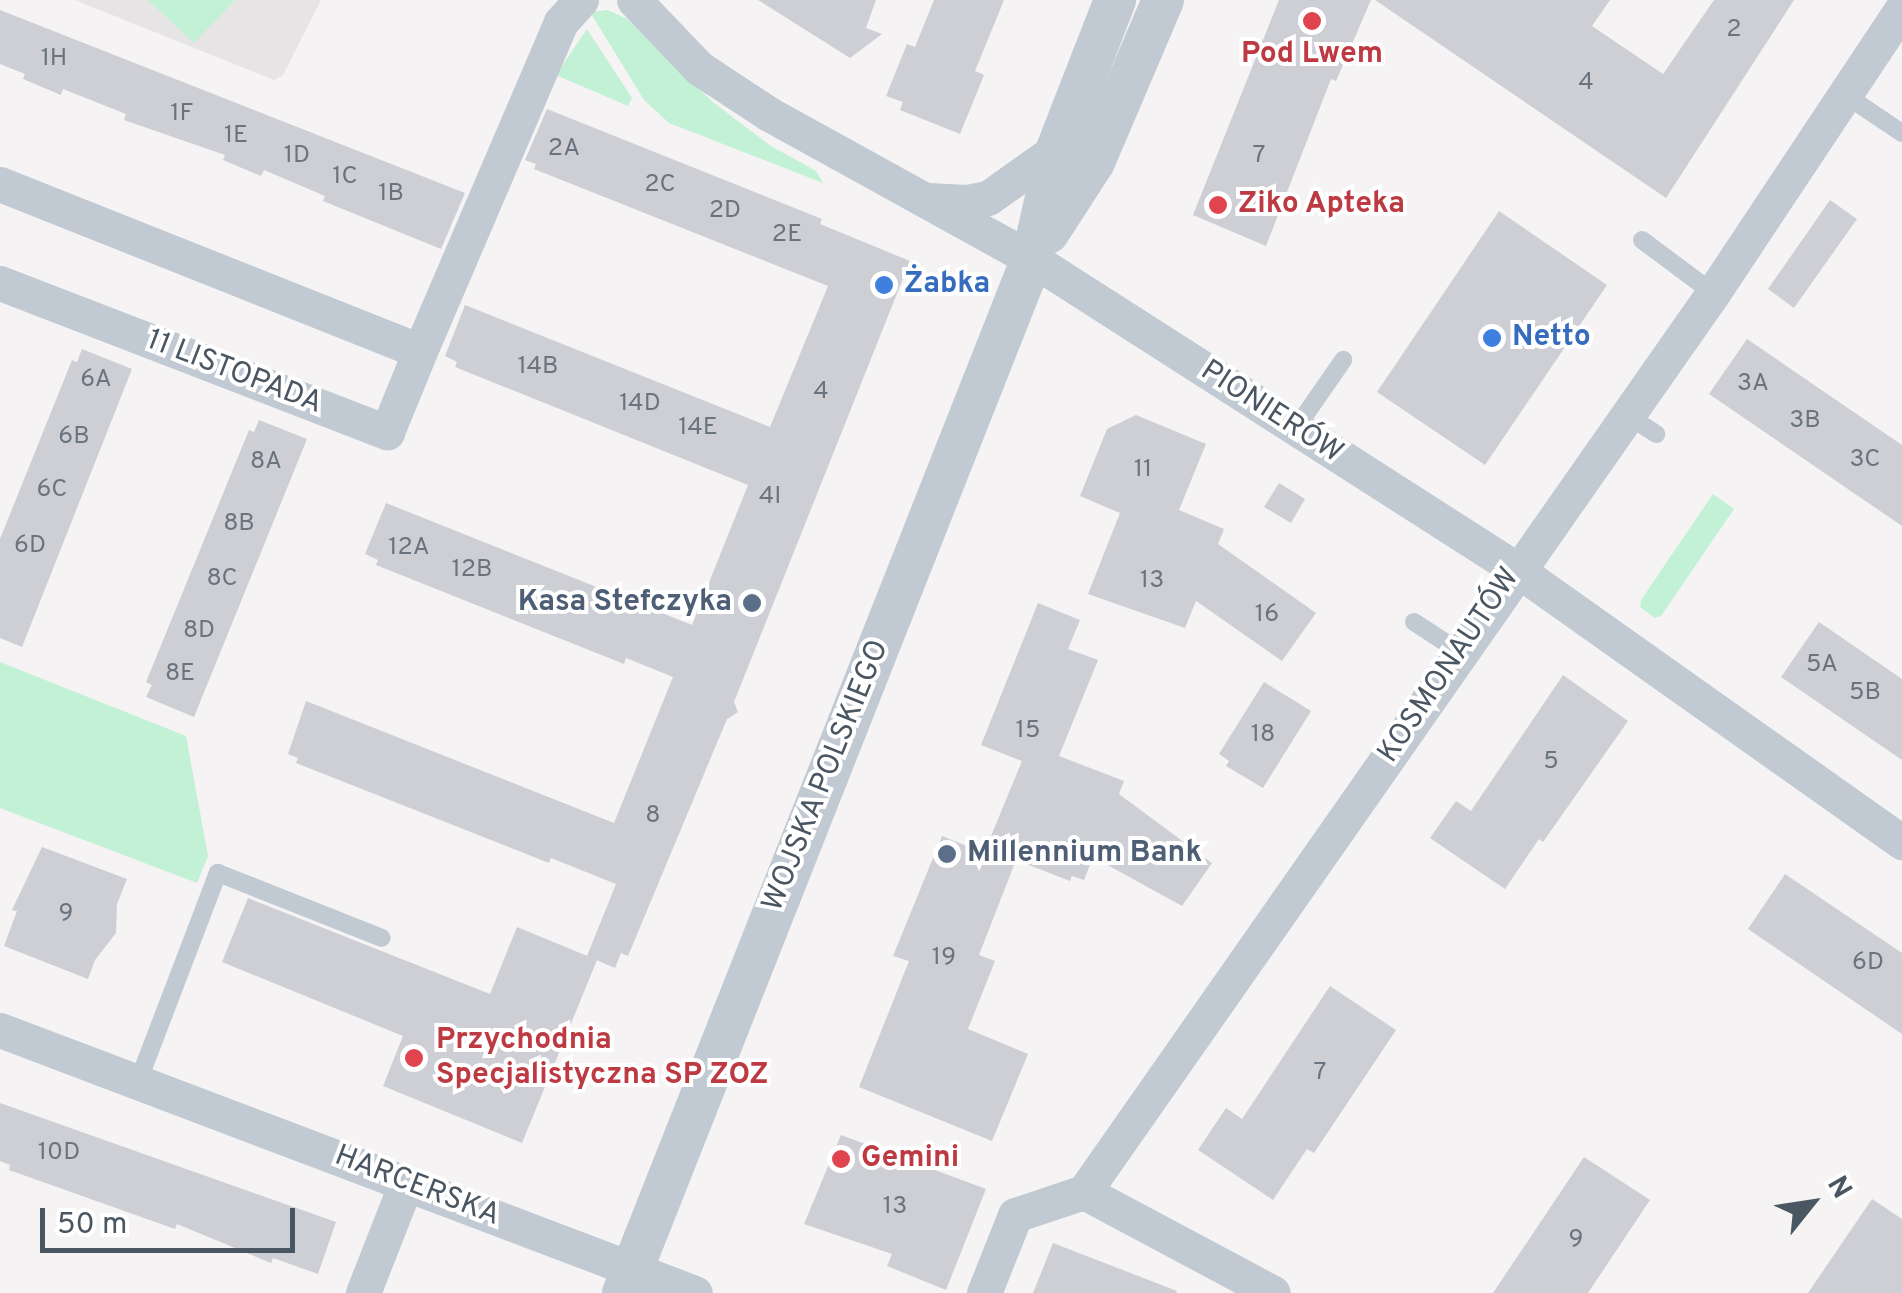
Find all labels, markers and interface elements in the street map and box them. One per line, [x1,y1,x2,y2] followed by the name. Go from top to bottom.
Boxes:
[1301,10,1323,32] marker: Pod Lwem
[1726,15,1742,45] house number: 2
[1241,37,1383,73] place label: Pod Lwem
[41,44,67,74] house number: 1H
[1578,68,1594,98] house number: 4
[170,99,194,129] house number: 1F
[224,121,248,151] house number: 1E
[548,134,580,164] house number: 2A
[284,141,310,171] house number: 1D
[1252,141,1266,171] house number: 7
[332,162,358,192] house number: 1C
[644,170,676,200] house number: 2C
[378,179,404,209] house number: 1B
[1238,187,1406,223] place label: Ziko Apteka
[1207,194,1229,216] marker: Ziko Apteka
[709,196,741,226] house number: 2D
[772,220,802,250] house number: 2E
[904,267,990,303] place label: Żabka
[873,274,895,296] marker: Żabka
[1512,320,1591,356] place label: Netto
[141,323,327,423] street label: 11 LISTOPADA
[1481,327,1503,349] marker: Netto
[518,352,558,382] house number: 14B
[1193,354,1349,472] street label: PIONIERÓW
[80,365,112,395] house number: 6A
[1737,369,1769,399] house number: 3A
[813,377,829,407] house number: 4
[619,389,661,419] house number: 14D
[1789,406,1821,436] house number: 3B
[678,413,718,443] house number: 14E
[58,422,90,452] house number: 6B
[1850,445,1880,475] house number: 3C
[250,447,282,477] house number: 8A
[1134,455,1152,485] house number: 11
[36,475,68,505] house number: 6C
[759,482,781,512] house number: 4I
[223,509,255,539] house number: 8B
[14,531,46,561] house number: 6D
[388,533,430,563] house number: 12A
[451,555,493,585] house number: 12B
[1372,562,1528,770] street label: KOSMONAUTÓW
[206,564,238,594] house number: 8C
[1140,566,1164,596] house number: 13
[518,585,732,621] place label: Kasa Stefczyka
[741,592,763,614] marker: Kasa Stefczyka
[1255,600,1279,630] house number: 16
[183,616,215,646] house number: 8D
[756,635,898,917] street label: WOJSKA POLSKIEGO
[1806,650,1838,680] house number: 5A
[165,659,195,689] house number: 8E
[1849,678,1881,708] house number: 5B
[1016,716,1040,746] house number: 15
[1251,720,1275,750] house number: 18
[1543,747,1559,777] house number: 5
[645,801,661,831] house number: 8
[967,836,1202,872] place label: Millennium Bank
[936,843,958,865] marker: Millennium Bank
[59,899,73,929] house number: 9
[932,943,956,973] house number: 19
[1852,948,1884,978] house number: 6D
[436,1023,768,1094] place label: Przychodnia Specjalistyczna SP ZOZ
[401,1045,427,1071] marker: Przychodnia Specjalistyczna SP ZOZ
[1313,1058,1327,1088] house number: 7
[38,1138,80,1168] house number: 10D
[329,1139,505,1235] street label: HARCERSKA
[861,1141,959,1177] place label: Gemini
[830,1148,852,1170] marker: Gemini
[1762,1153,1862,1253] north arrow
[1817,1170,1859,1206] text: N
[45,1188,300,1250] scale bar
[883,1192,907,1222] house number: 13
[57,1207,127,1244] text: 50 m
[1569,1225,1583,1255] house number: 9

